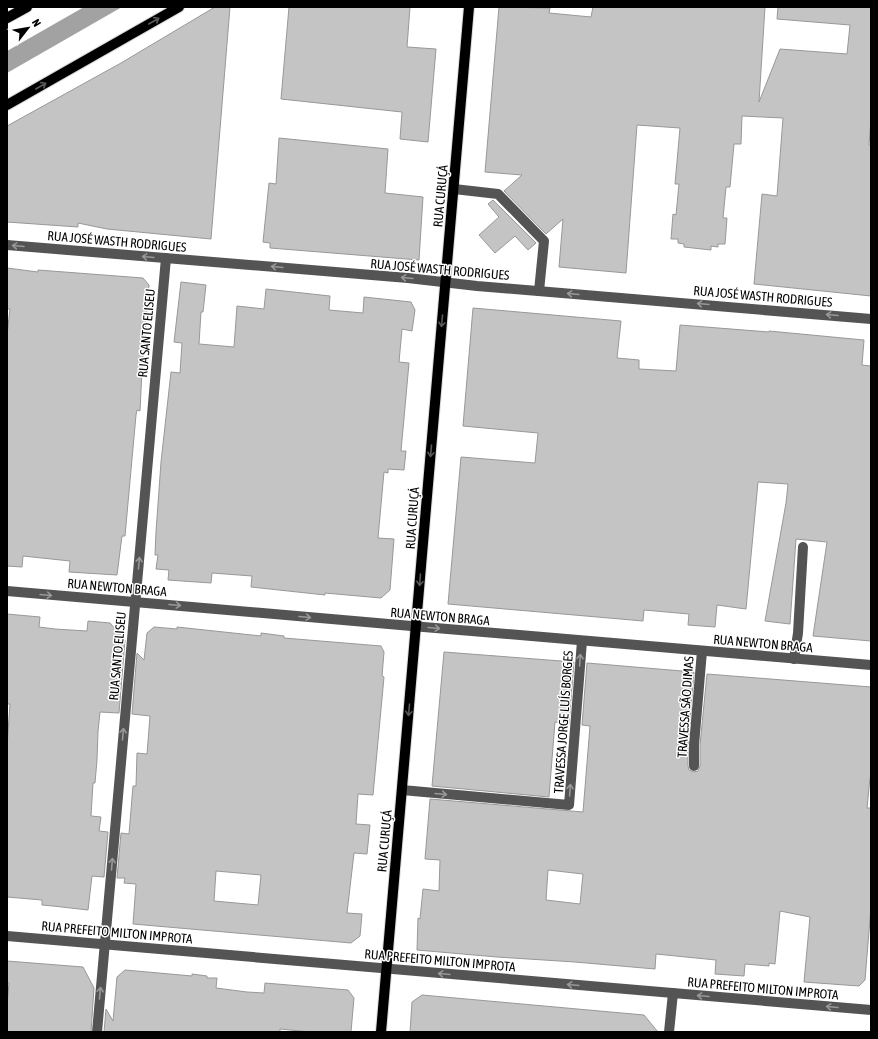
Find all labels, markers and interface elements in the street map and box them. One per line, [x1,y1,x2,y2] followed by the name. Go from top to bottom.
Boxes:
[8,8,48,48] north arrow
[30,17,43,29] text: N
[148,17,160,25] one-way arrow
[35,81,47,89] one-way arrow
[430,164,451,228] street label: RUA CURUÇÁ
[47,228,188,255] street label: RUA JOSÉ WASTH RODRIGUES
[12,243,25,250] one-way arrow
[142,253,155,260] one-way arrow
[370,256,511,283] street label: RUA JOSÉ WASTH RODRIGUES
[271,264,284,271] one-way arrow
[401,274,414,282] one-way arrow
[693,283,834,310] street label: RUA JOSÉ WASTH RODRIGUES
[135,288,158,378] street label: RUA SANTO ELISEU
[567,290,580,297] one-way arrow
[697,301,710,308] one-way arrow
[826,312,839,319] one-way arrow
[439,314,446,327] one-way arrow
[427,444,434,457] one-way arrow
[403,486,422,550] street label: RUA CURUÇÁ
[135,557,142,570] one-way arrow
[417,573,424,586] one-way arrow
[67,576,168,599] street label: RUA NEWTON BRAGA
[39,591,52,598] one-way arrow
[168,601,181,609] one-way arrow
[390,605,491,628] street label: RUA NEWTON BRAGA
[106,611,129,701] street label: RUA SANTO ELISEU
[298,613,311,620] one-way arrow
[427,625,440,632] one-way arrow
[713,632,814,655] street label: RUA NEWTON BRAGA
[551,650,576,794] street label: TRAVESSA JORGE LUÍS BORGES
[577,654,584,667] one-way arrow
[674,655,697,758] street label: TRAVESSA SÃO DIMAS
[405,703,413,716] one-way arrow
[120,728,127,741] one-way arrow
[567,784,574,797] one-way arrow
[434,790,447,797] one-way arrow
[374,809,395,873] street label: RUA CURUÇÁ
[108,858,115,871] one-way arrow
[41,918,194,947] street label: RUA PREFEITO MILTON IMPROTA
[364,946,517,975] street label: RUA PREFEITO MILTON IMPROTA
[437,971,450,978] one-way arrow
[687,974,840,1003] street label: RUA PREFEITO MILTON IMPROTA
[567,981,580,988] one-way arrow
[97,987,104,1000] one-way arrow
[697,992,710,999] one-way arrow
[826,1003,839,1010] one-way arrow

